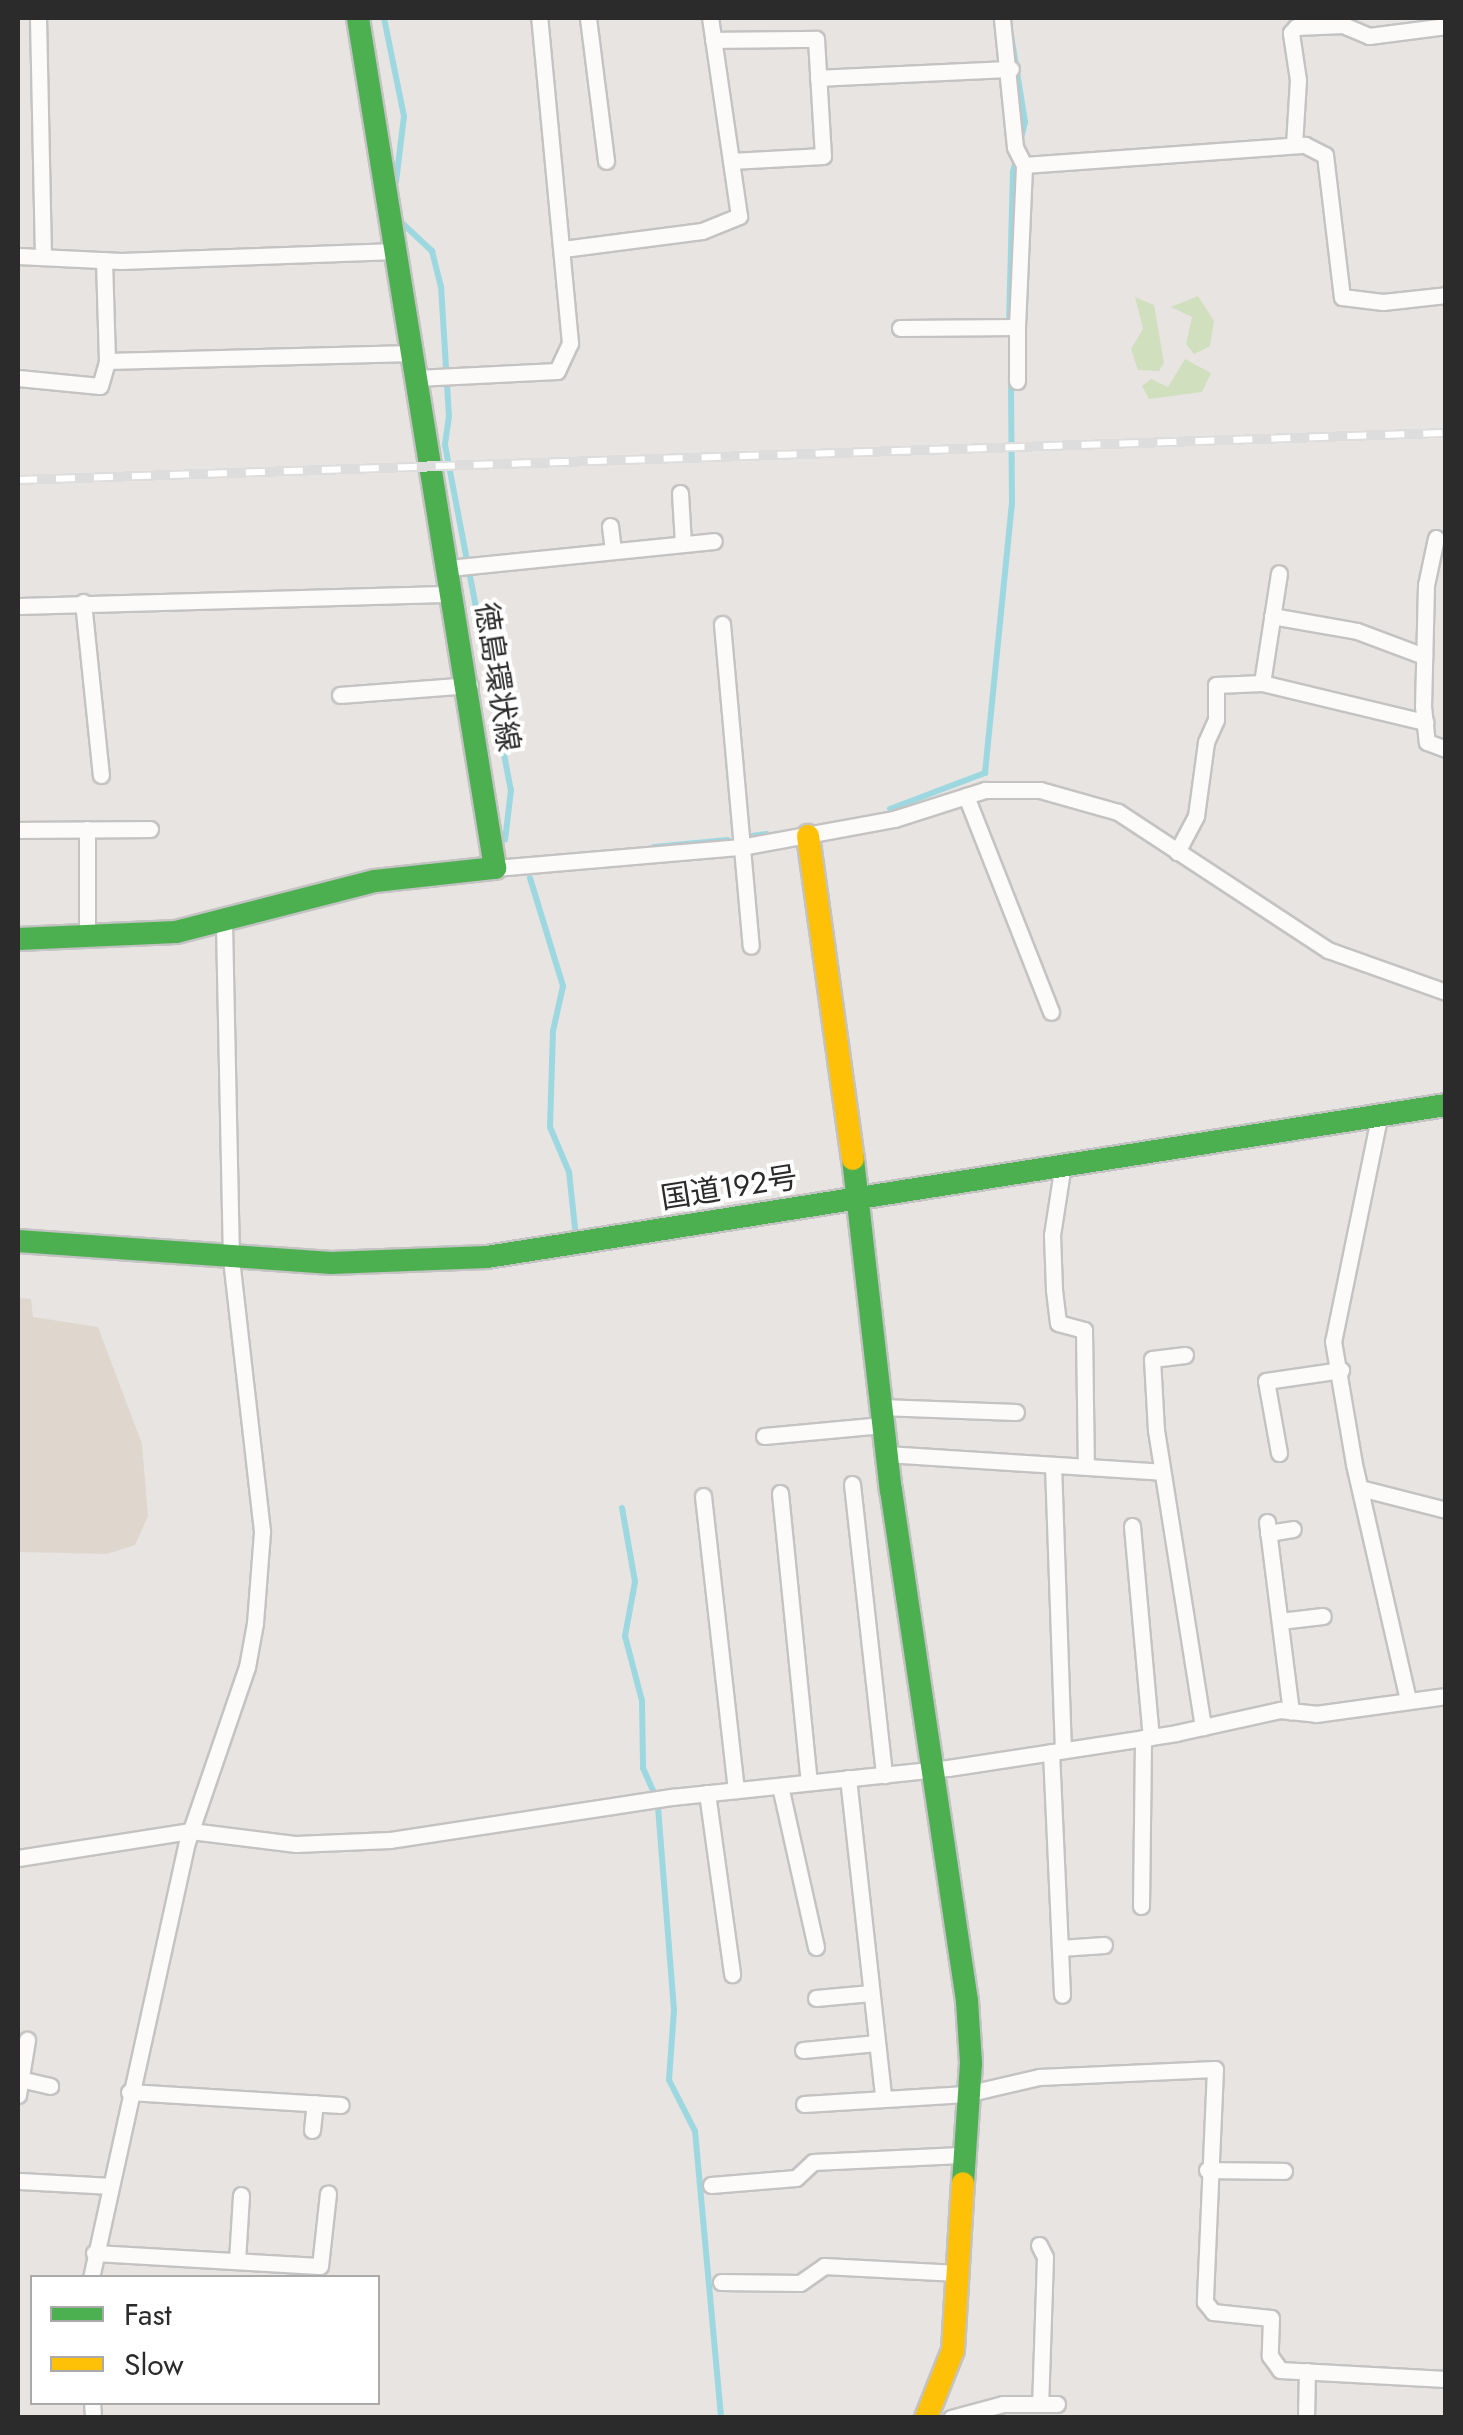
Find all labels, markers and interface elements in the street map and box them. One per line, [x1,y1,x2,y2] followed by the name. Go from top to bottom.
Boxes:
[467,600,527,754] street label: 徳島環状線
[658,1159,800,1217] street label: 国道192号
[30,2275,380,2405] legend
[124,2293,172,2336] text: Fast
[124,2343,184,2386] text: Slow

